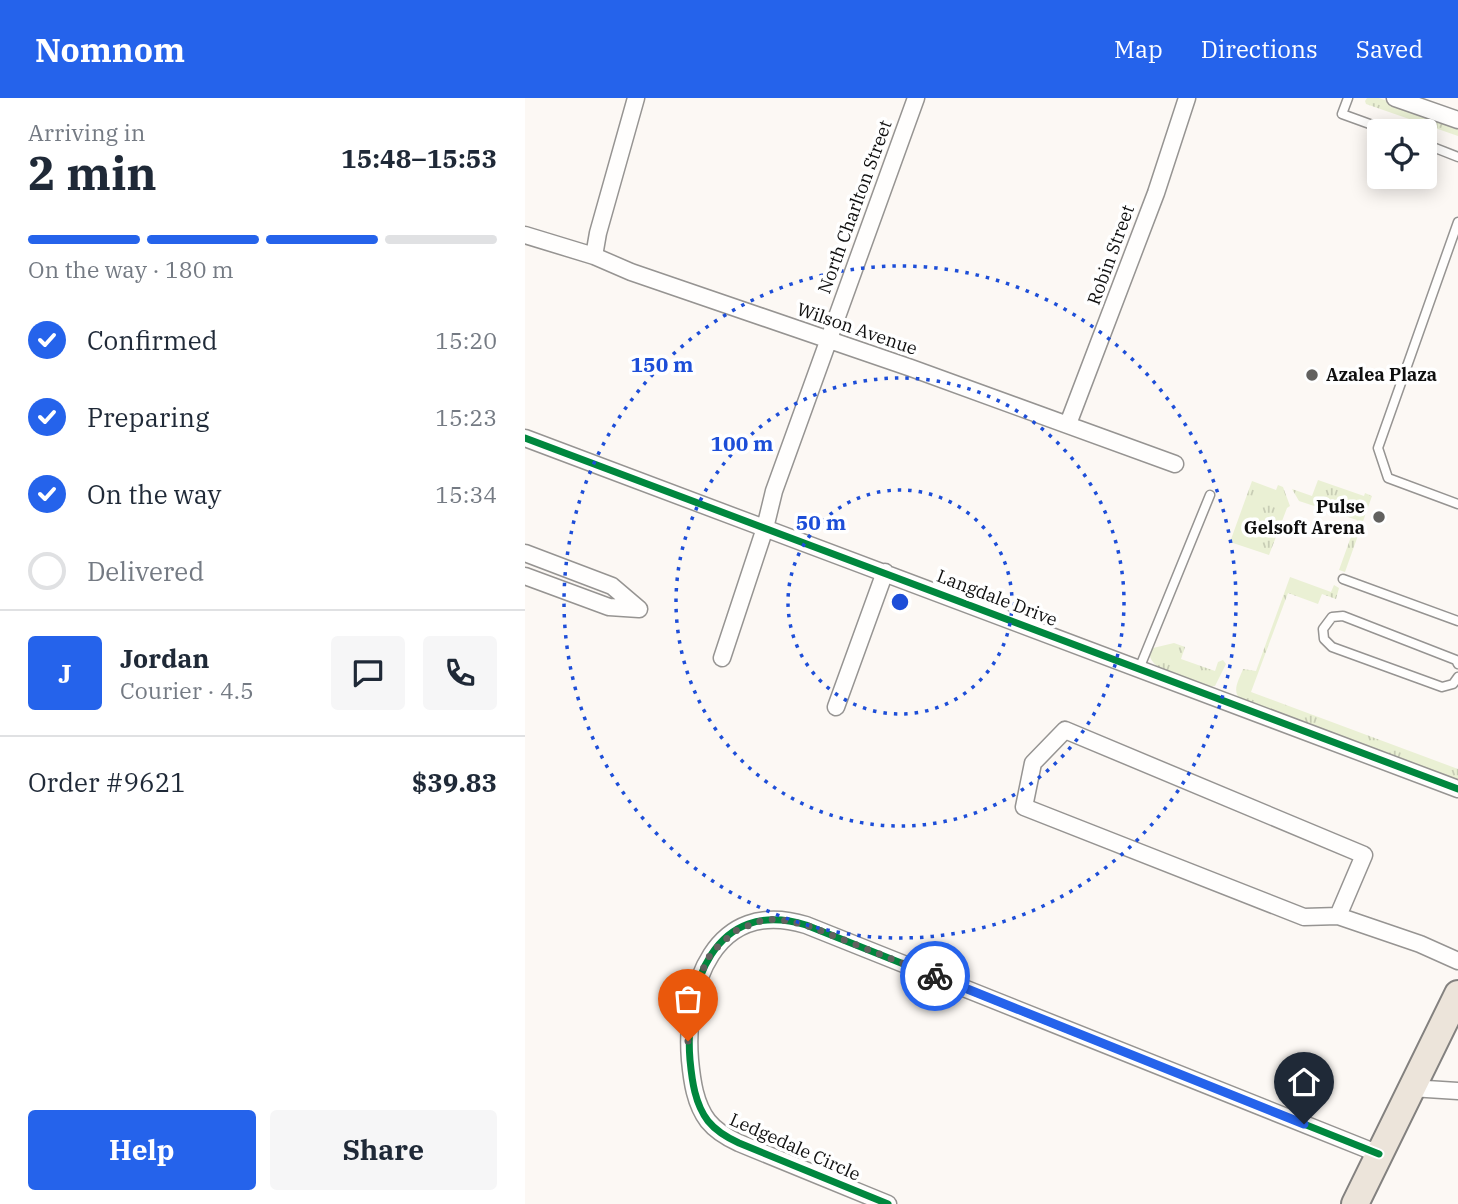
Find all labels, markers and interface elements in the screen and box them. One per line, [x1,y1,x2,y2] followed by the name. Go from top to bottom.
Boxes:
[35,28,185,71] text: Nomnom
[1114,33,1163,65] text: Map
[1201,33,1318,65] text: Directions
[1356,33,1423,65] text: Saved
[28,117,145,147] text: Arriving in
[812,117,897,297] street label: North Charlton Street
[1367,119,1437,189] map controls
[1367,119,1437,189] button: locate
[341,141,497,175] text: 15:48–15:53
[28,143,157,203] text: 2 min
[1082,202,1139,308] street label: Robin Street
[28,254,234,284] text: On the way · 180 m
[794,297,921,360] street label: Wilson Avenue
[28,321,66,359] icon: check
[87,323,218,357] text: Confirmed
[435,325,497,355] text: 15:20
[630,350,694,378] text: 150 m
[1326,363,1437,386] place label: Azalea Plaza
[1304,367,1320,383] marker: Azalea Plaza
[28,398,66,436] icon: check
[87,400,209,434] text: Preparing
[435,402,497,432] text: 15:23
[710,429,774,457] text: 100 m
[28,475,66,513] icon: check
[87,477,221,511] text: On the way
[435,479,497,509] text: 15:34
[1244,495,1365,539] place label: Pulse Gelsoft Arena
[796,508,846,536] text: 50 m
[1371,509,1387,525] marker: Pulse Gelsoft Arena
[87,554,204,588] text: Delivered
[934,564,1061,631] street label: Langdale Drive
[888,590,912,614] centre of rings
[331,636,405,710] button: chat
[423,636,497,710] button: phone
[120,641,210,675] text: Jordan
[58,656,72,690] text: J
[120,675,254,705] text: Courier · 4.5
[28,765,186,799] text: Order #9621
[412,765,497,799] text: $39.83
[900,941,970,1011] courier
[916,957,954,995] icon: bike
[658,969,718,1041] pin
[669,980,707,1018] icon: bag
[1274,1052,1334,1124] pin
[1285,1063,1323,1101] icon: home
[726,1107,864,1186] street label: Ledgedale Circle
[28,1110,256,1190] button: Help
[270,1110,497,1190] button: Share

